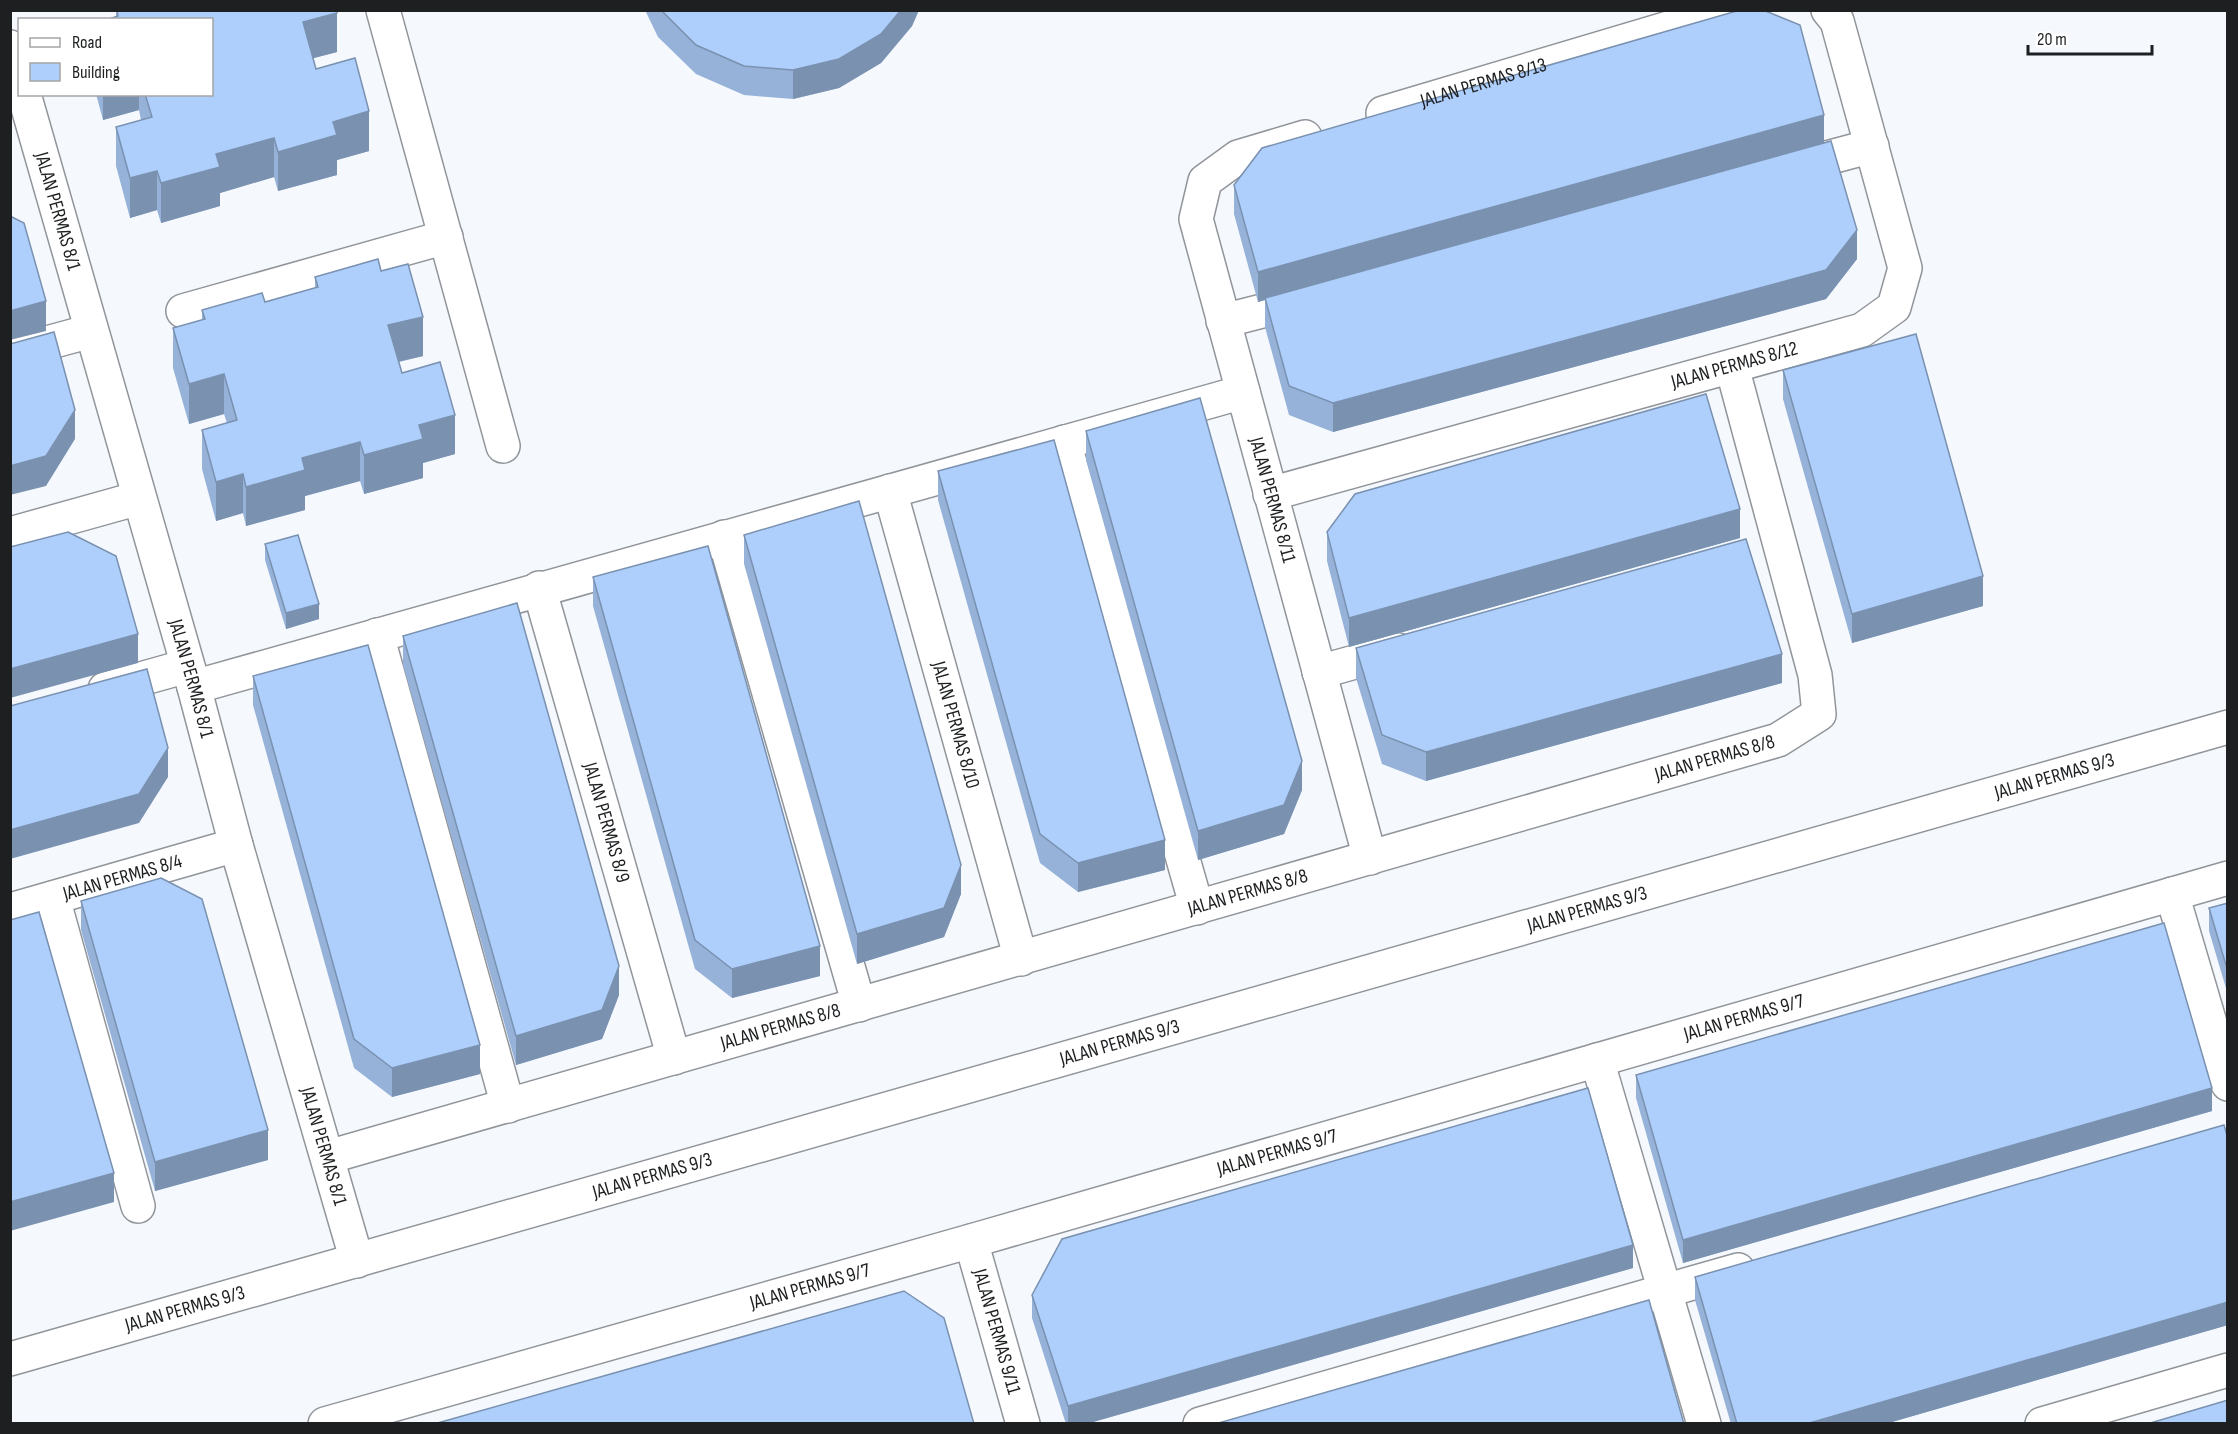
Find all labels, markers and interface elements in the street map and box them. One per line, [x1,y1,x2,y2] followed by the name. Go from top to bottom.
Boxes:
[18,18,213,96] legend
[2028,18,2152,56] scale bar
[2037,29,2067,50] text: 20 m
[72,32,102,53] text: Road
[1417,53,1550,113] street label: JALAN PERMAS 8/13
[72,62,120,83] text: Building
[29,148,86,273] street label: JALAN PERMAS 8/1
[1667,336,1801,395] street label: JALAN PERMAS 8/12
[1244,434,1301,565] street label: JALAN PERMAS 8/11
[163,616,219,740] street label: JALAN PERMAS 8/1
[926,658,985,791] street label: JALAN PERMAS 8/10
[1651,730,1778,787] street label: JALAN PERMAS 8/8
[1991,748,2117,805] street label: JALAN PERMAS 9/3
[577,759,635,885] street label: JALAN PERMAS 8/9
[59,849,185,906] street label: JALAN PERMAS 8/4
[1184,864,1311,921] street label: JALAN PERMAS 8/8
[1524,881,1650,938] street label: JALAN PERMAS 9/3
[1680,989,1807,1047] street label: JALAN PERMAS 9/7
[717,998,843,1056] street label: JALAN PERMAS 8/8
[1056,1014,1182,1071] street label: JALAN PERMAS 9/3
[295,1083,352,1208] street label: JALAN PERMAS 8/1
[1213,1124,1340,1182] street label: JALAN PERMAS 9/7
[589,1147,715,1205] street label: JALAN PERMAS 9/3
[746,1258,873,1315] street label: JALAN PERMAS 9/7
[967,1265,1026,1397] street label: JALAN PERMAS 9/11
[121,1281,248,1338] street label: JALAN PERMAS 9/3

